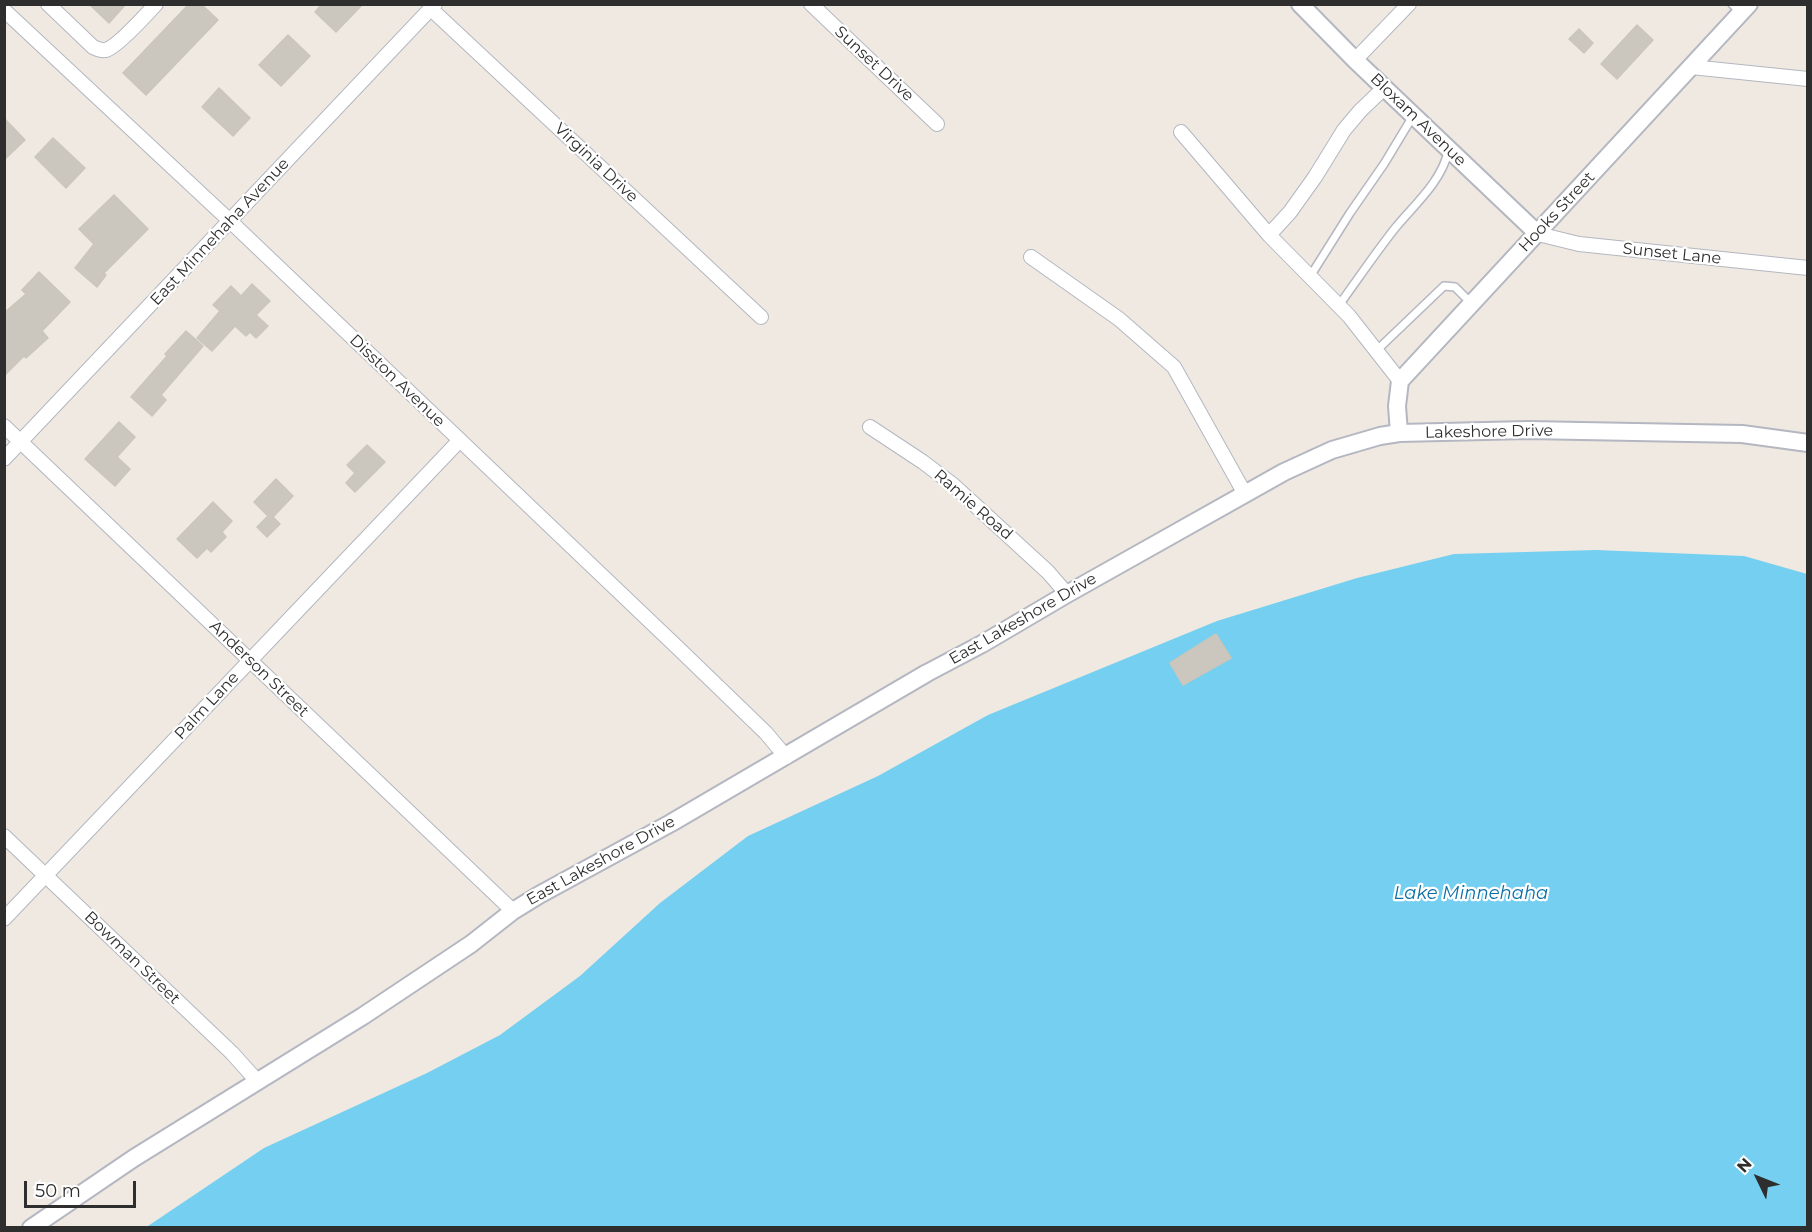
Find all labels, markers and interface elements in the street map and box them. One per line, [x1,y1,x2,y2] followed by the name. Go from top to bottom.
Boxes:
[830,22,918,106] street label: Sunset Drive
[1366,70,1470,170] street label: Bloxam Avenue
[550,119,642,207] street label: Virginia Drive
[147,154,293,310] street label: East Minnehaha Avenue
[1515,168,1599,256] street label: Hooks Street
[1622,239,1722,269] street label: Sunset Lane
[345,331,449,431] street label: Disston Avenue
[1425,421,1553,443] street label: Lakeshore Drive
[930,466,1016,544] street label: Ramie Road
[946,569,1100,669] street label: East Lakeshore Drive
[205,617,313,721] street label: Anderson Street
[171,668,243,744] street label: Palm Lane
[523,812,679,910] street label: East Lakeshore Drive
[1394,883,1548,905] water label: Lake Minnehaha
[80,907,184,1009] street label: Bowman Street
[1728,1148,1788,1208] north arrow
[1733,1154,1756,1177] text: N
[27,1169,140,1207] scale bar
[35,1180,81,1202] text: 50 m

